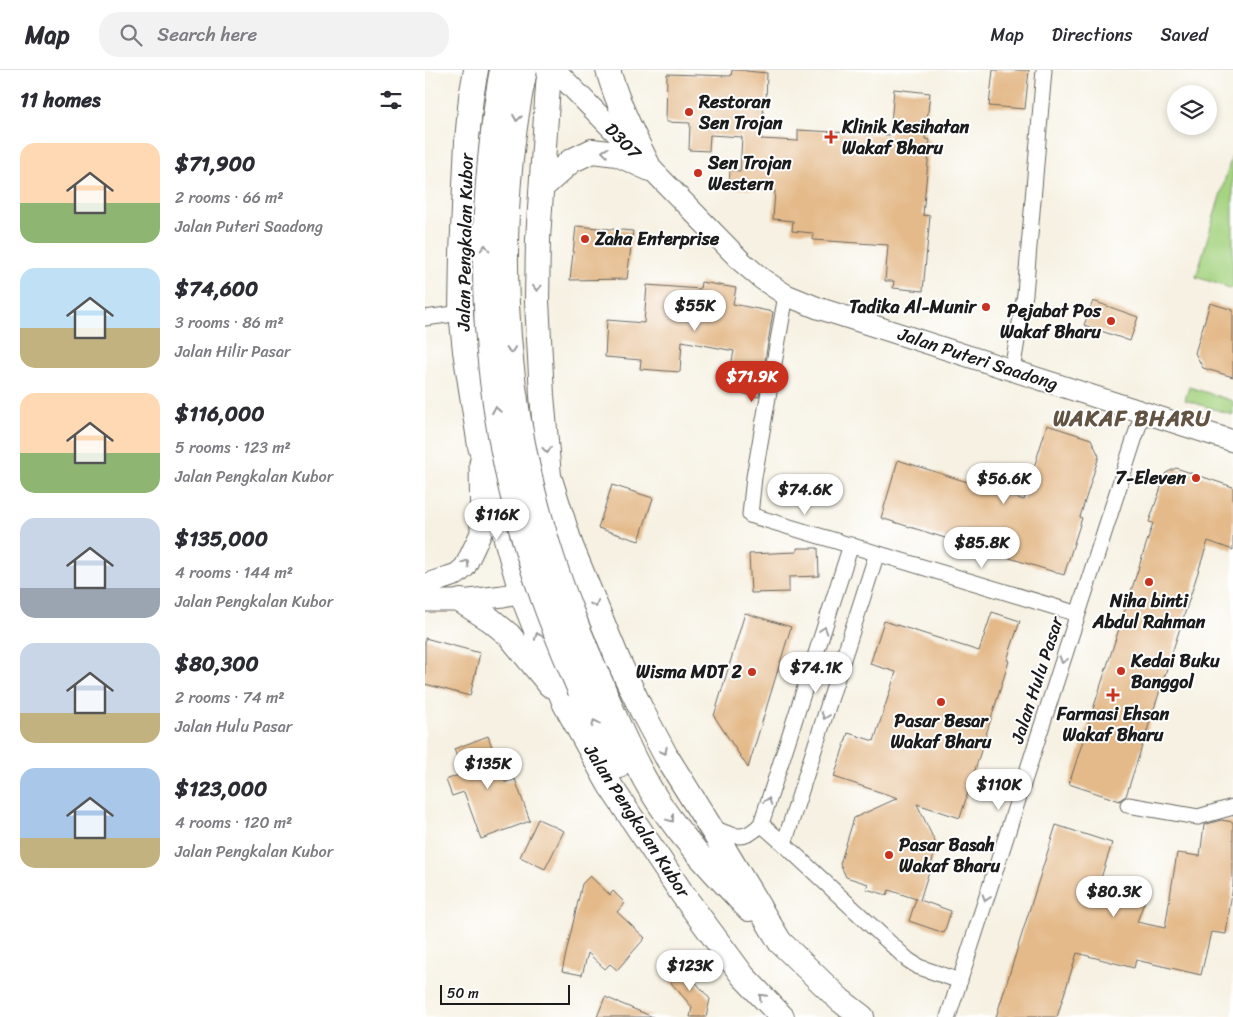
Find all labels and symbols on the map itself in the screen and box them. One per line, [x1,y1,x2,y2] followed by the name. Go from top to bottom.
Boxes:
[698,86,783,139] place label: Restoran Sen Trojan
[683,106,695,118] marker: Restoran Sen Trojan
[841,111,970,164] place label: Klinik Kesihatan Wakaf Bharu
[512,114,522,122] one-way arrow
[597,115,650,169] street label: D307
[824,130,838,144] marker: Klinik Kesihatan Wakaf Bharu
[707,147,792,200] place label: Sen Trojan Western
[601,148,609,158] one-way arrow
[447,151,483,332] street label: Jalan Pengkalan Kubor
[692,167,704,179] marker: Sen Trojan Western
[594,223,720,255] place label: Zaha Enterprise
[579,233,591,245] marker: Zaha Enterprise
[480,244,490,252] one-way arrow
[532,284,542,292] one-way arrow
[665,290,725,332] pin: $55K
[849,291,978,323] place label: Tadika Al-Munir
[1000,295,1102,348] place label: Pejabat Pos Wakaf Bharu
[980,301,992,313] marker: Tadika Al-Munir
[1105,315,1117,327] marker: Pejabat Pos Wakaf Bharu
[893,318,1062,400] street label: Jalan Puteri Saadong
[505,346,516,354] one-way arrow
[711,360,793,403] pin: $71.9K
[1053,399,1211,438] district label: WAKAF BHARU
[492,406,502,415] one-way arrow
[541,446,552,454] one-way arrow
[963,462,1045,505] pin: $56.6K
[1116,462,1186,494] place label: 7-Eleven
[1190,472,1202,484] marker: 7-Eleven
[764,474,846,516] pin: $74.6K
[462,498,532,541] pin: $116K
[941,526,1023,569] pin: $85.8K
[460,559,470,568] one-way arrow
[1143,576,1155,588] marker: Niha binti Abdul Rahman
[1092,585,1206,638] place label: Niha binti Abdul Rahman
[589,599,599,608] one-way arrow
[1001,611,1073,749] street label: Jalan Hulu Pasar
[818,626,828,634] one-way arrow
[534,632,545,641] one-way arrow
[1130,645,1220,698] place label: Kedai Buku Banggol
[775,652,857,694] pin: $74.1K
[636,656,743,688] place label: Wisma MDT 2
[1059,656,1069,664] one-way arrow
[1115,665,1127,677] marker: Kedai Buku Banggol
[746,666,758,678] marker: Wisma MDT 2
[1107,689,1119,701] marker: Farmasi Ehsan Wakaf Bharu
[935,696,947,708] marker: Pasar Besar Wakaf Bharu
[1056,698,1170,751] place label: Farmasi Ehsan Wakaf Bharu
[890,705,992,758] place label: Pasar Besar Wakaf Bharu
[821,712,831,720] one-way arrow
[591,719,602,728] one-way arrow
[575,737,700,906] street label: Jalan Pengkalan Kubor
[657,746,667,755] one-way arrow
[453,748,523,790] pin: $135K
[964,768,1034,811] pin: $110K
[763,797,773,806] one-way arrow
[665,813,673,822] one-way arrow
[899,829,1000,882] place label: Pasar Basah Wakaf Bharu
[883,849,895,861] marker: Pasar Basah Wakaf Bharu
[1073,876,1155,918] pin: $80.3K
[982,894,992,902] one-way arrow
[655,950,725,992] pin: $123K
[440,982,570,1005] scale bar
[759,993,768,1002] one-way arrow

